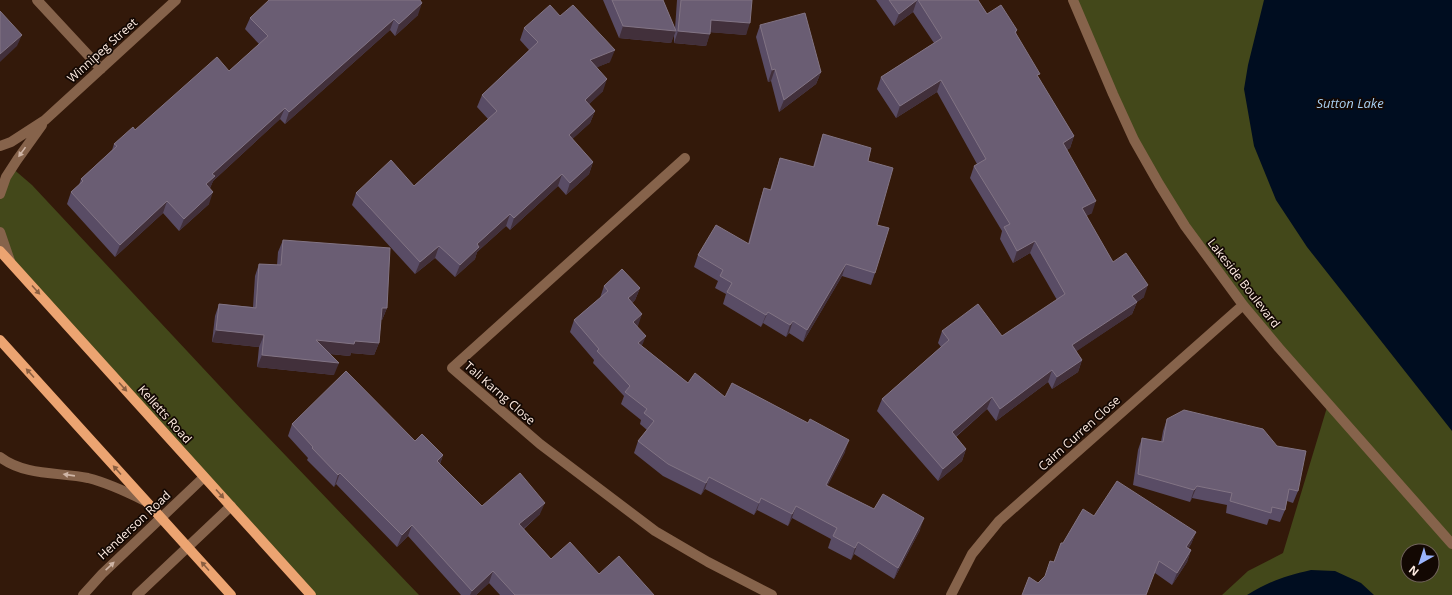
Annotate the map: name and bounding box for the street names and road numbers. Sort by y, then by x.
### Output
street label: Winnipeg Street [63,14,141,86]
street label: Lakeside Boulevard [1204,235,1284,331]
street label: Tali Karng Close [461,358,539,429]
street label: Kelletts Road [134,381,196,447]
street label: Cairn Curren Close [1034,391,1124,474]
street label: Henderson Road [94,487,174,563]

